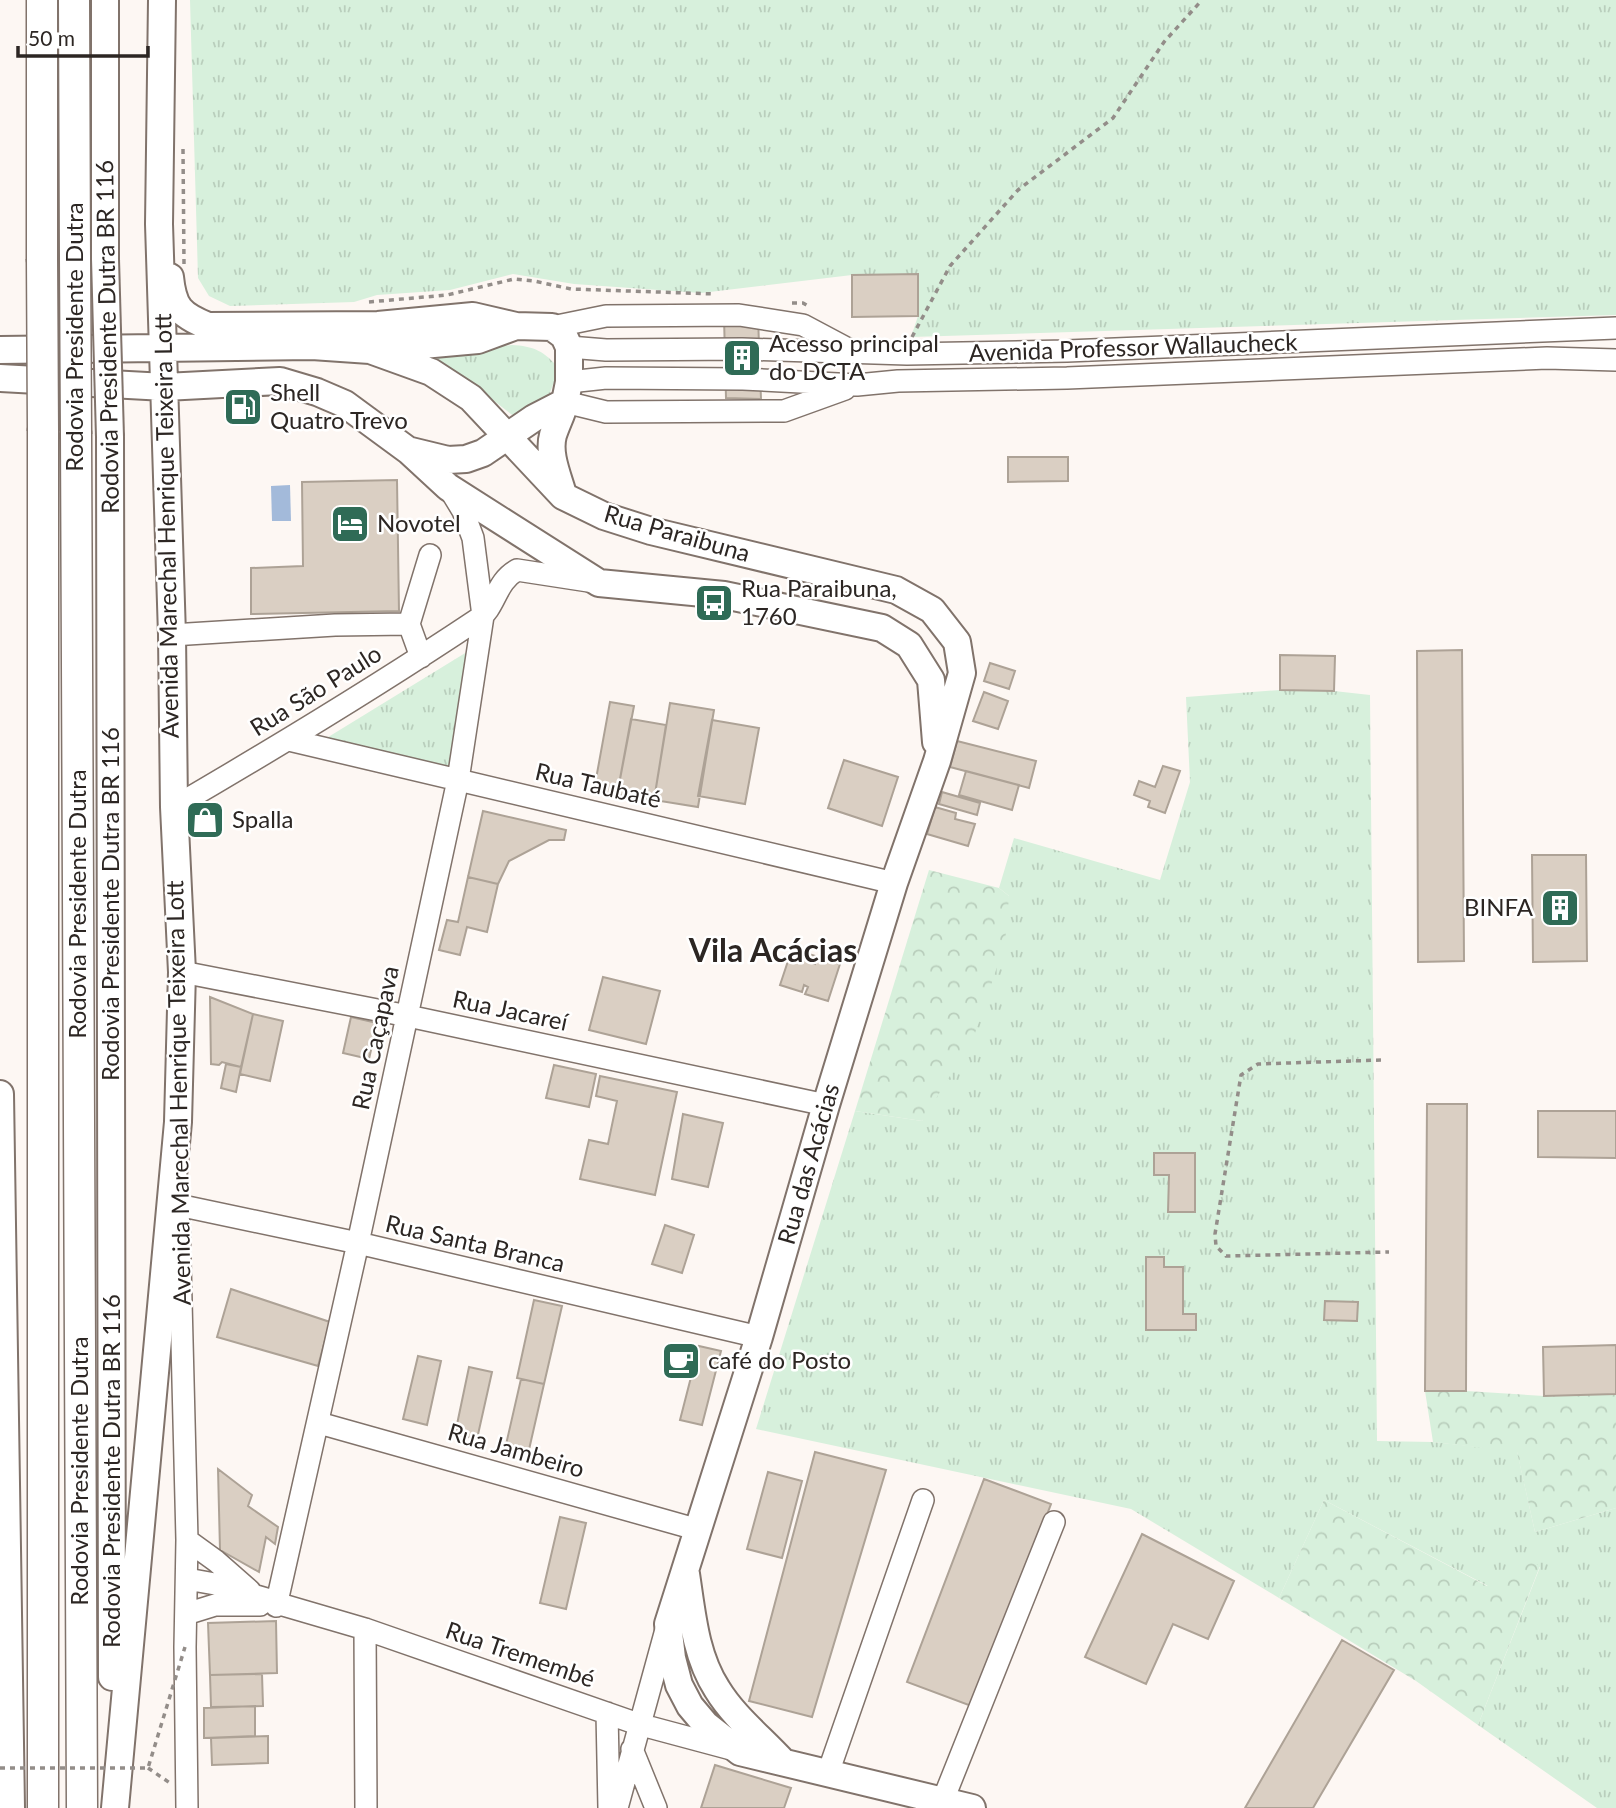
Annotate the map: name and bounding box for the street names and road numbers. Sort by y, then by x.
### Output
street label: Rodovia Presidente Dutra BR 116 [89,160,124,514]
street label: Rodovia Presidente Dutra [59,202,88,472]
street label: Avenida Marechal Henrique Teixeira Lott [147,313,184,739]
street label: Avenida Professor Wallaucheck [968,326,1299,367]
street label: Rua Paraibuna [601,498,754,567]
street label: Rua São Paulo [244,638,386,742]
street label: Rodovia Presidente Dutra BR 116 [95,727,124,1081]
street label: Rua Taubaté [532,756,664,813]
street label: Rodovia Presidente Dutra [62,769,91,1039]
street label: Avenida Marechal Henrique Teixeira Lott [159,880,196,1306]
street label: Rua Caçapava [345,963,404,1112]
street label: Rua Jacareí [450,983,572,1036]
street label: Rua das Acácias [771,1080,844,1247]
street label: Rua Santa Branca [383,1208,568,1277]
street label: Rodovia Presidente Dutra BR 116 [96,1294,125,1648]
street label: Rodovia Presidente Dutra [64,1336,93,1606]
street label: Rua Jambeiro [445,1416,588,1483]
street label: Rua Tremembé [442,1614,599,1693]

